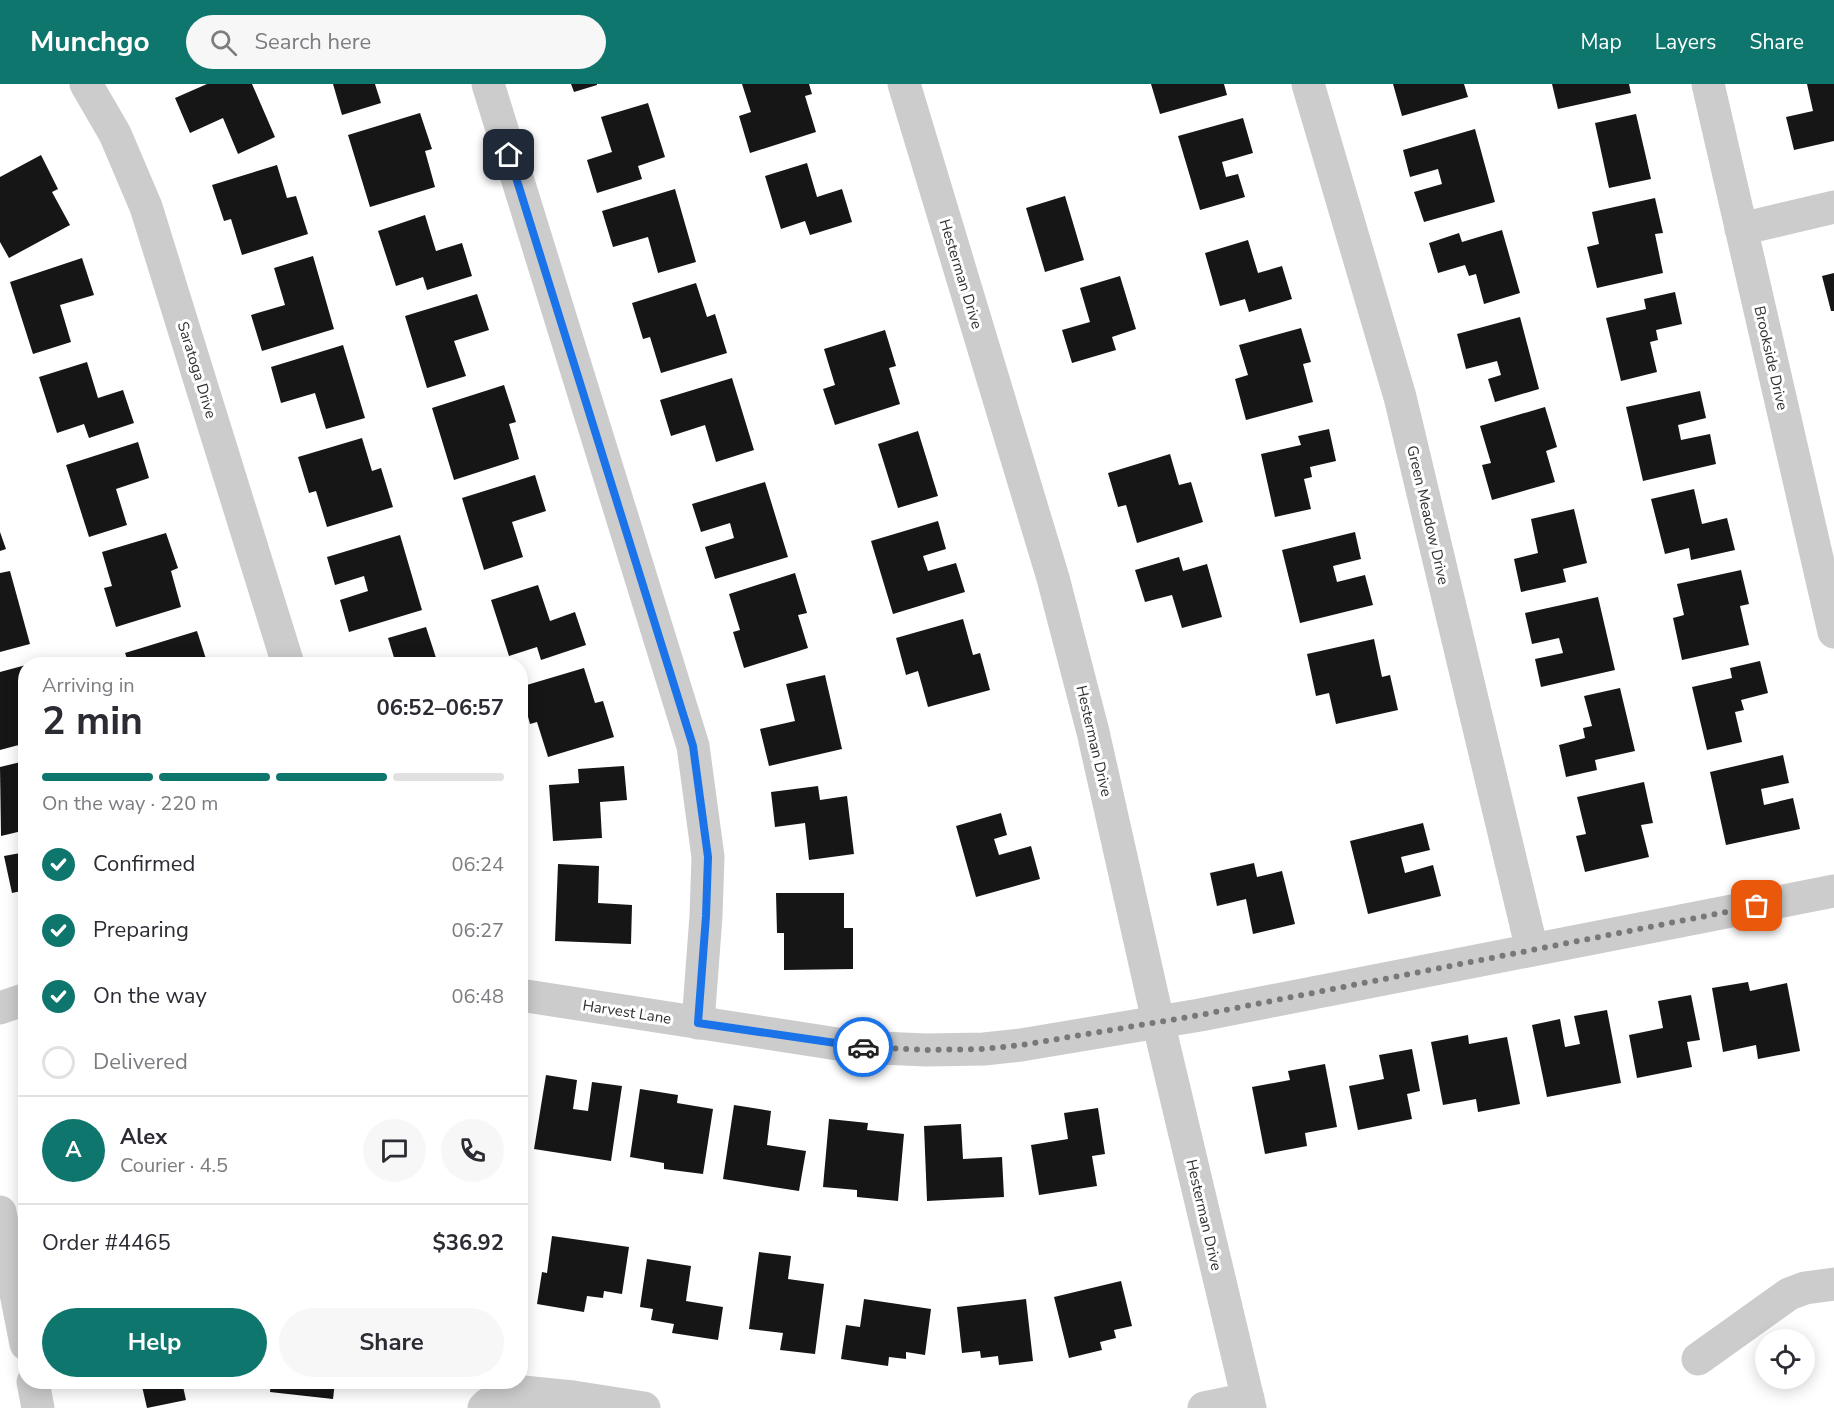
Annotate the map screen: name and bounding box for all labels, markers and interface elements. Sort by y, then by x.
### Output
search box [186,15,606,69]
text: Munchgo [30,23,150,61]
icon: search [207,26,240,59]
text: Search here [255,27,371,57]
text: Map [1580,28,1622,56]
text: Layers [1655,28,1716,56]
text: Share [1749,28,1804,56]
pin [483,129,534,180]
icon: home [492,138,525,171]
street label: Hesterman Drive [935,217,987,331]
street label: Brookside Drive [1749,304,1793,412]
street label: Saratoga Drive [173,319,221,421]
street label: Green Meadow Drive [1402,443,1454,587]
text: Arriving in [42,672,135,699]
street label: Hesterman Drive [1071,683,1117,799]
text: 06:52–06:57 [376,693,504,723]
text: 2 min [42,695,143,748]
text: On the way · 220 m [42,790,218,817]
icon: check [42,848,75,881]
text: Confirmed [93,849,195,879]
text: 06:24 [451,851,504,878]
pin [1731,880,1782,931]
icon: bag [1740,889,1773,922]
icon: check [42,914,75,947]
text: Preparing [93,915,189,945]
text: 06:27 [451,917,504,944]
icon: check [42,980,75,1013]
text: On the way [93,981,207,1011]
text: 06:48 [451,983,504,1010]
street label: Harvest Lane [581,995,673,1029]
courier [833,1017,893,1077]
icon: car [847,1031,880,1064]
text: Delivered [93,1047,188,1077]
button: chat [363,1119,426,1182]
button: phone [441,1119,504,1182]
text: Alex [120,1122,167,1152]
text: A [65,1135,82,1165]
text: Courier · 4.5 [120,1152,228,1179]
street label: Hesterman Drive [1181,1157,1227,1273]
text: Order #4465 [42,1228,171,1258]
text: $36.92 [433,1228,504,1258]
button: Help [42,1308,267,1377]
button: Share [279,1308,504,1377]
map controls [1755,1329,1815,1389]
button: locate [1755,1329,1815,1389]

